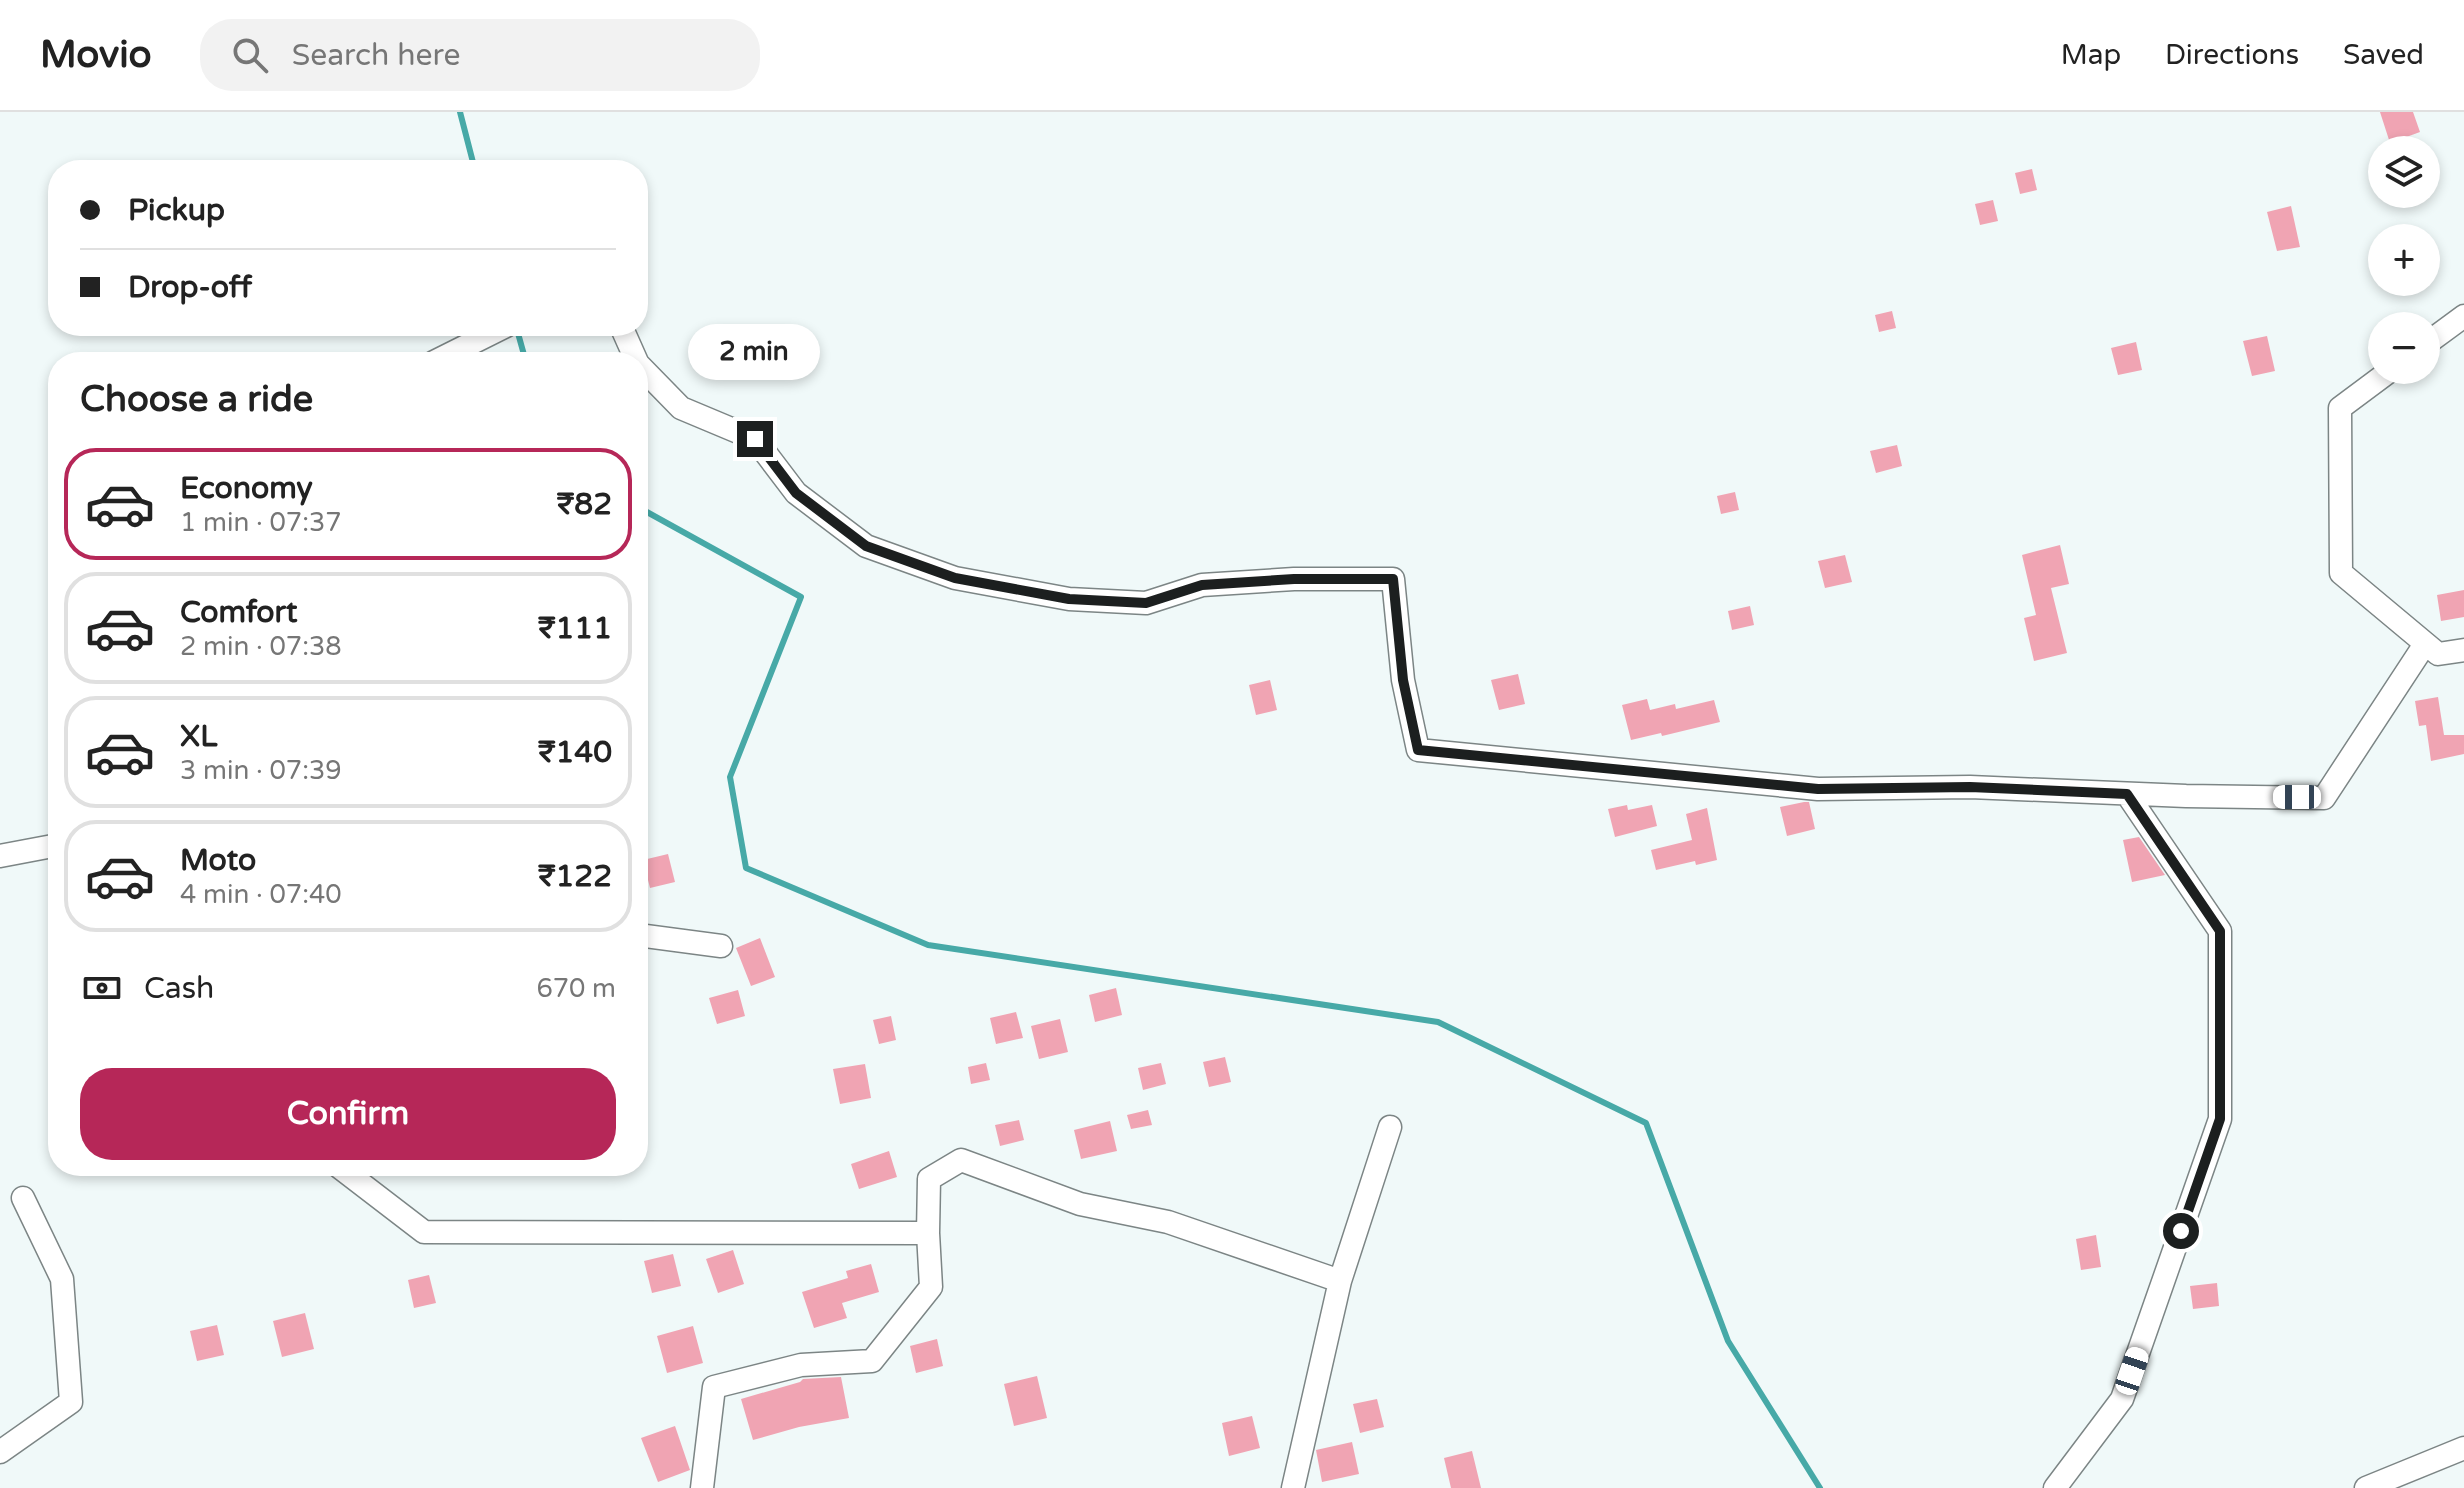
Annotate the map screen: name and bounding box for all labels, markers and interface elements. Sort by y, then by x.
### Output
search box [200,19,760,91]
text: Movio [40,32,152,78]
icon: search [228,33,272,77]
text: Search here [292,37,460,74]
text: Map [2061,38,2121,72]
text: Directions [2165,38,2299,72]
text: Saved [2343,38,2424,72]
map controls [2368,136,2440,384]
button: layers [2368,136,2440,208]
text: Pickup [128,192,225,229]
button: + [2368,224,2440,296]
text: Drop-off [128,269,252,306]
button: − [2368,312,2440,384]
callout: 2 min [689,323,821,379]
text: 2 min [719,336,789,367]
text: Choose a ride [80,378,313,421]
route end [737,421,773,457]
icon: car [84,468,156,540]
text: Economy [180,470,313,507]
text: ₹82 [557,486,612,523]
text: 1 min · 07:37 [180,507,342,538]
icon: car [84,592,156,664]
text: Comfort [180,594,298,631]
text: ₹111 [538,610,612,647]
text: 2 min · 07:38 [180,631,342,662]
icon: car [84,716,156,788]
text: XL [180,718,217,755]
text: ₹140 [538,734,612,771]
text: 3 min · 07:39 [180,755,342,786]
car [2273,785,2321,809]
icon: car [84,840,156,912]
text: Moto [180,842,256,879]
text: ₹122 [538,858,612,895]
text: 4 min · 07:40 [180,879,342,910]
icon: cash [80,966,124,1010]
text: Cash [144,970,214,1007]
text: 670 m [536,973,616,1004]
button: Confirm [80,1068,616,1160]
route start [2163,1213,2199,1249]
car [2113,1344,2151,1398]

